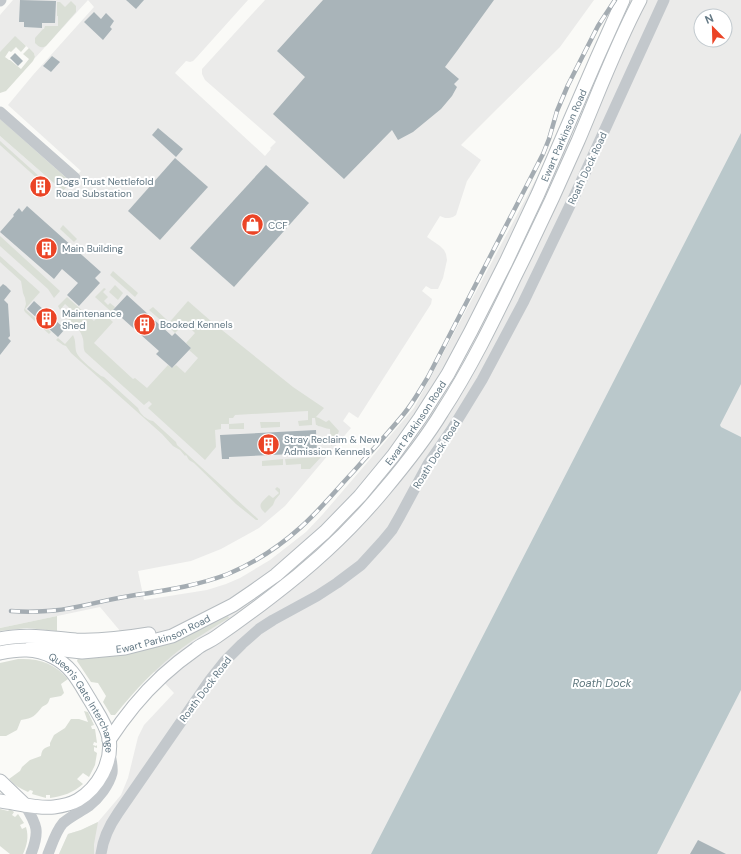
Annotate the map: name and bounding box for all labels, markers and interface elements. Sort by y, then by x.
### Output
north arrow [693,8,733,48]
text: N [703,11,716,27]
street label: Ewart Parkinson Road [538,87,590,184]
street label: Roath Dock Road [565,130,610,207]
building icon: Dogs Trust Nettlefold Road Substation [28,174,54,200]
place label: Dogs Trust Nettlefold Road Substation [56,175,154,200]
shop icon: CCF [239,212,265,238]
place label: CCF [268,219,288,232]
building icon: Main Building [33,235,59,261]
place label: Main Building [62,242,123,255]
building icon: Maintenance Shed [33,306,59,332]
place label: Maintenance Shed [62,307,122,332]
building icon: Booked Kennels [131,311,157,337]
place label: Booked Kennels [160,318,233,331]
street label: Ewart Parkinson Road [382,378,449,468]
street label: Roath Dock Road [410,417,463,491]
building icon: Stray Reclaim & New Admission Kennels [256,432,282,458]
place label: Stray Reclaim & New Admission Kennels [284,433,380,458]
street label: Ewart Parkinson Road [115,612,213,656]
street label: Queen's Gate Interchange [46,650,116,754]
street label: Roath Dock Road [177,654,234,725]
water label: Roath Dock [573,676,632,690]

